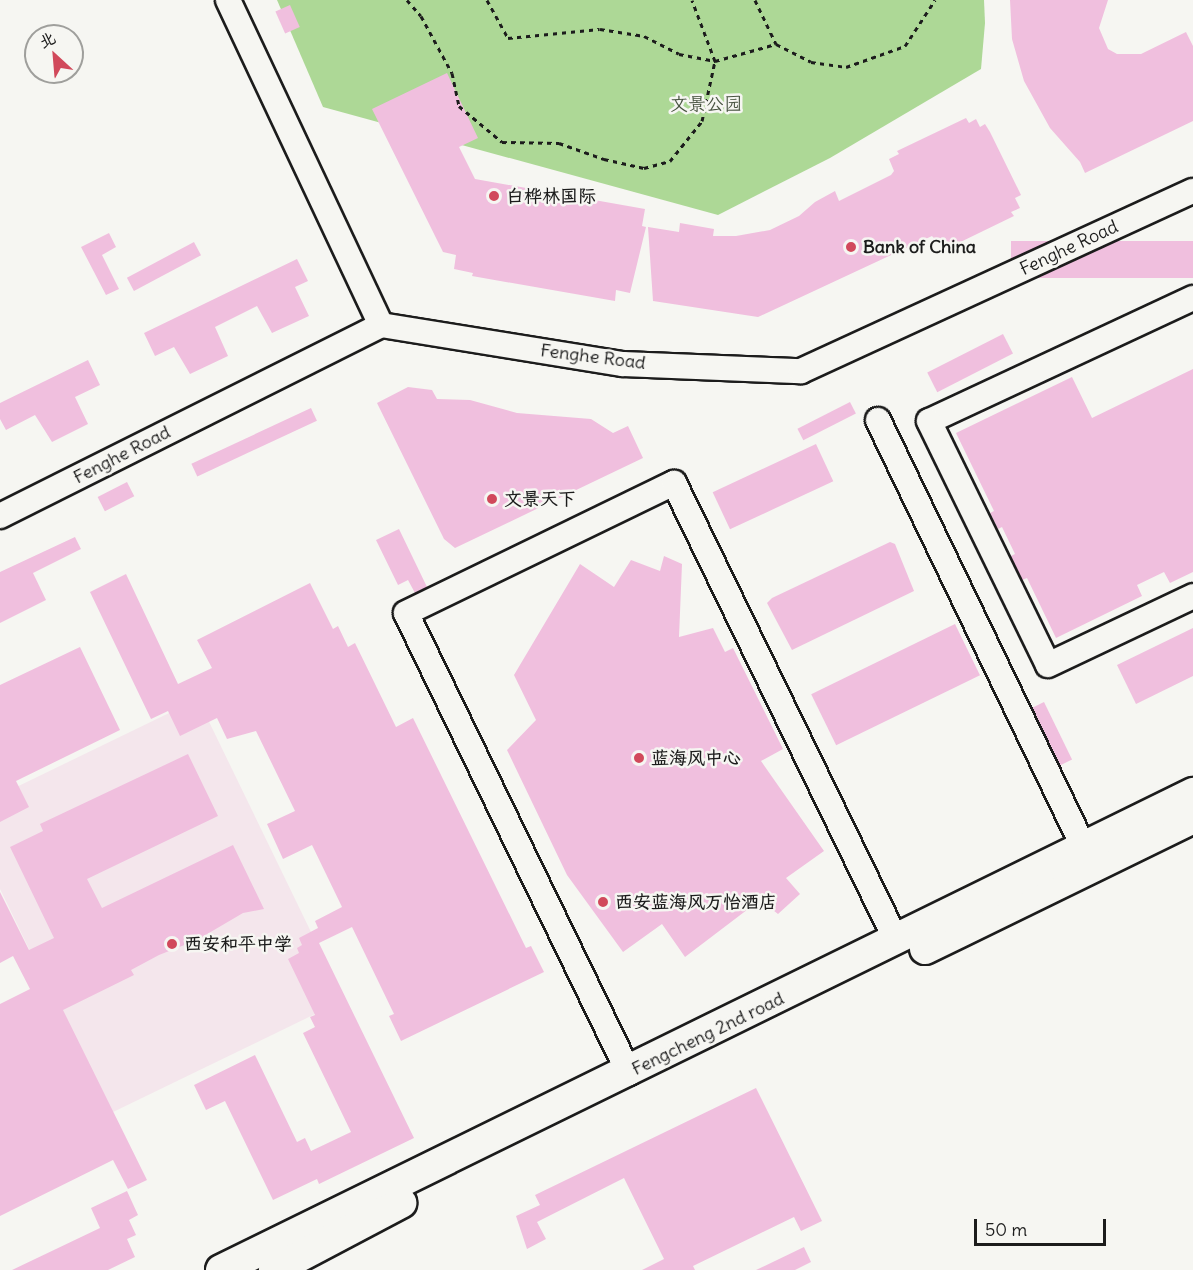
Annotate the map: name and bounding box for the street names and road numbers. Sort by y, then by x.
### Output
street label: Fenghe Road [1016,216,1122,280]
street label: Fenghe Road [539,340,647,374]
street label: Fenghe Road [70,421,174,489]
street label: Fengcheng 2nd road [628,988,788,1080]

